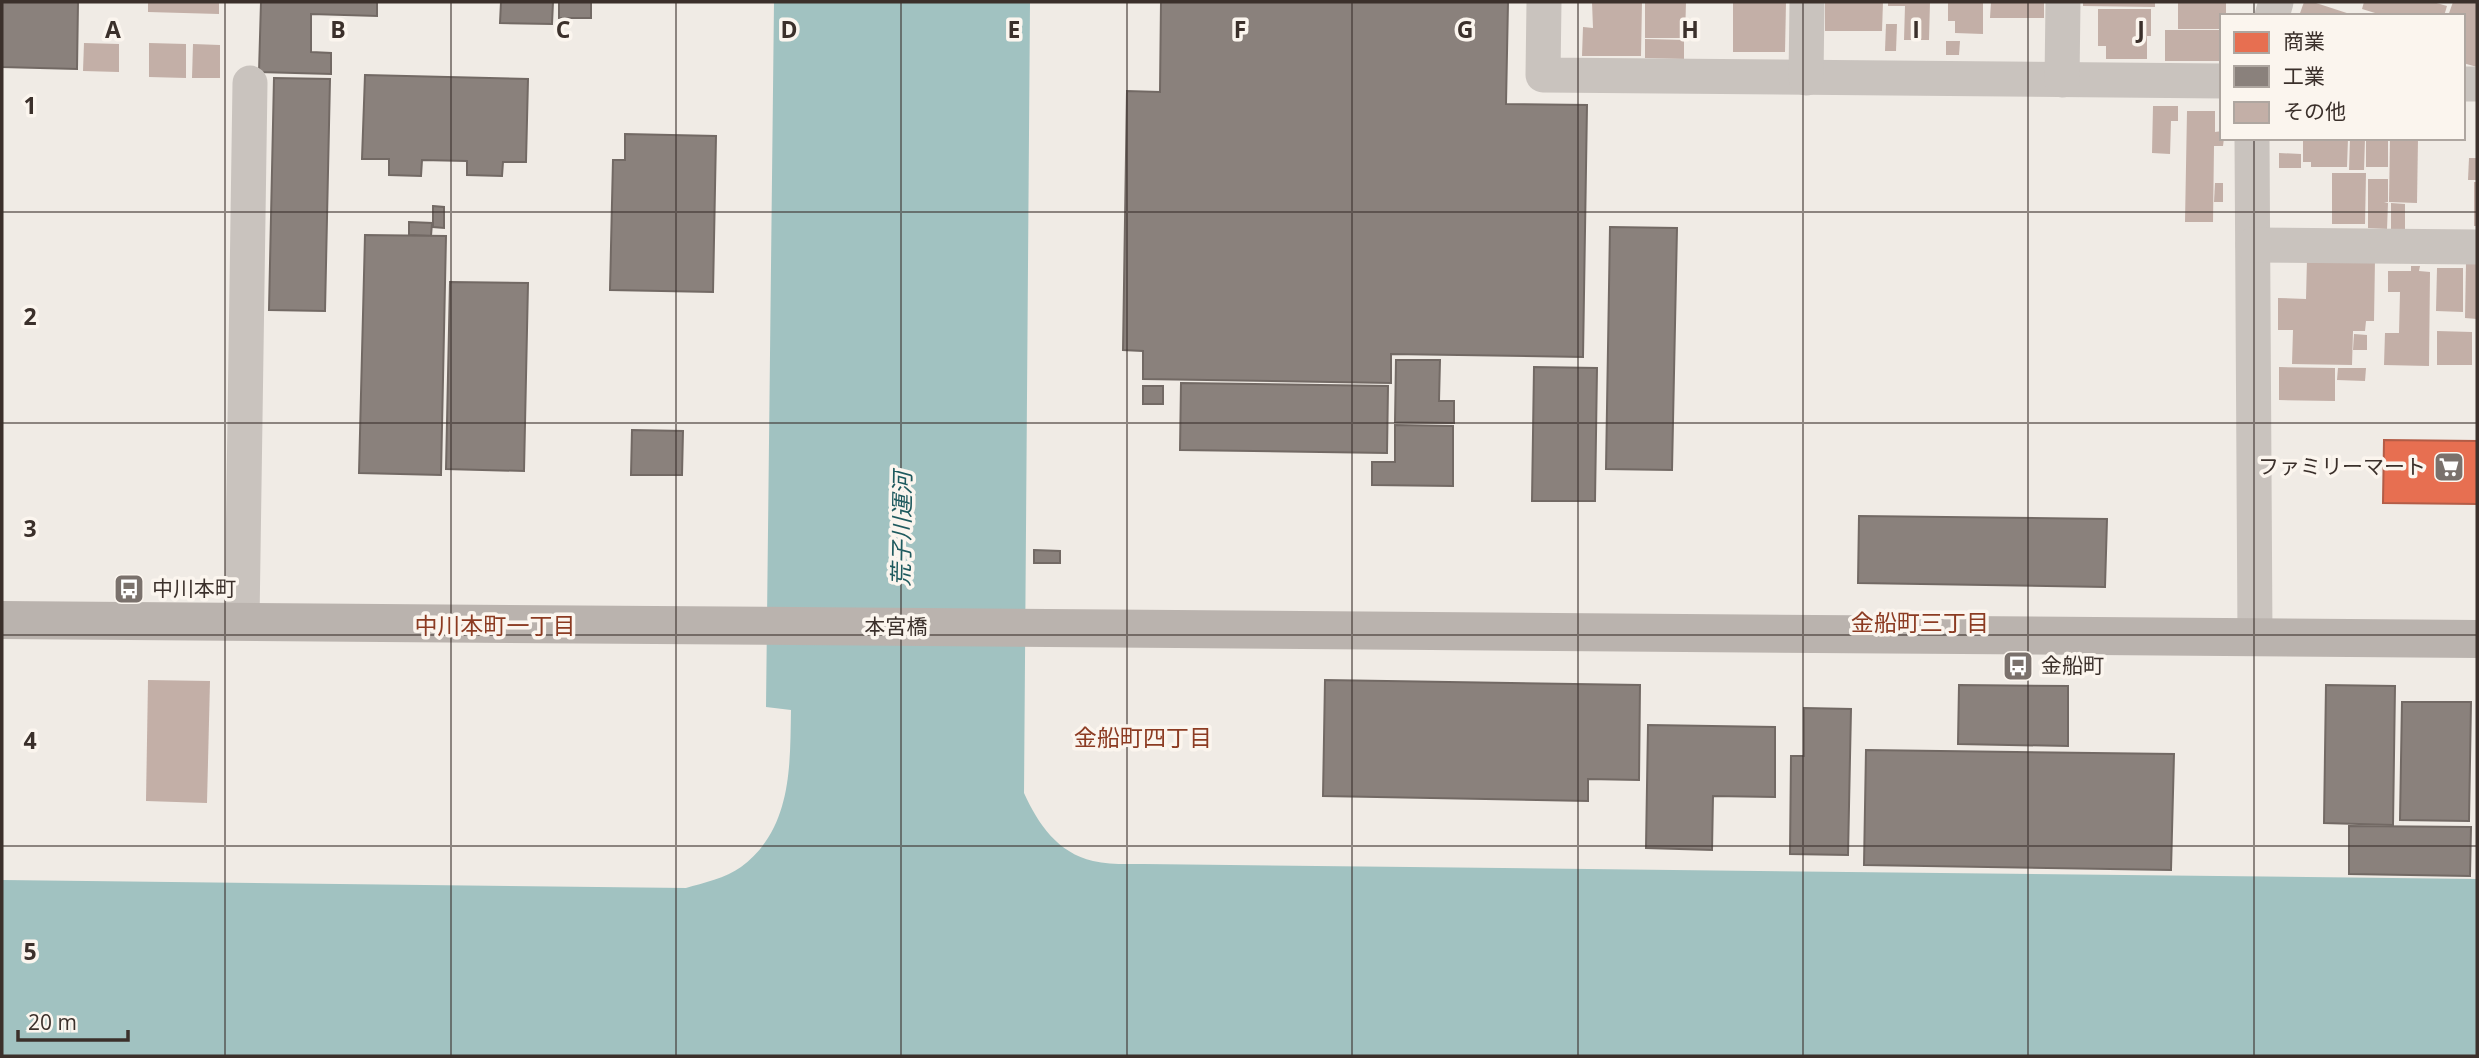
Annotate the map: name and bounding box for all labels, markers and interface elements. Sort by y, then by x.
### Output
text: A [105,13,121,45]
text: B [330,13,346,45]
text: C [556,13,570,45]
text: D [780,13,798,45]
text: E [1008,13,1020,45]
text: F [1234,13,1246,45]
text: G [1457,13,1473,45]
text: H [1681,13,1699,45]
text: I [1912,13,1920,45]
text: J [2135,13,2145,45]
legend [2220,14,2465,140]
text: 商業 [2283,27,2325,55]
text: 工業 [2283,62,2325,90]
text: 1 [23,89,37,121]
text: その他 [2283,97,2346,125]
text: 2 [23,300,37,332]
supermarket icon: ファミリーマート [2432,450,2466,484]
place label: ファミリーマート [2258,452,2426,480]
water label: 荒子川運河 [884,467,918,587]
text: 3 [23,512,37,544]
bus stop icon: 中川本町 [112,572,146,606]
place label: 中川本町 [152,574,236,602]
district label: 金船町三丁目 [1851,606,1989,638]
district label: 中川本町一丁目 [415,609,576,641]
street label: 本宮橋 [865,612,928,640]
bus stop icon: 金船町 [2001,649,2035,683]
place label: 金船町 [2041,651,2104,679]
district label: 金船町四丁目 [1074,721,1212,753]
text: 4 [23,724,37,756]
text: 5 [23,935,37,967]
scale bar [18,998,128,1042]
text: 20 m [28,1008,77,1036]

